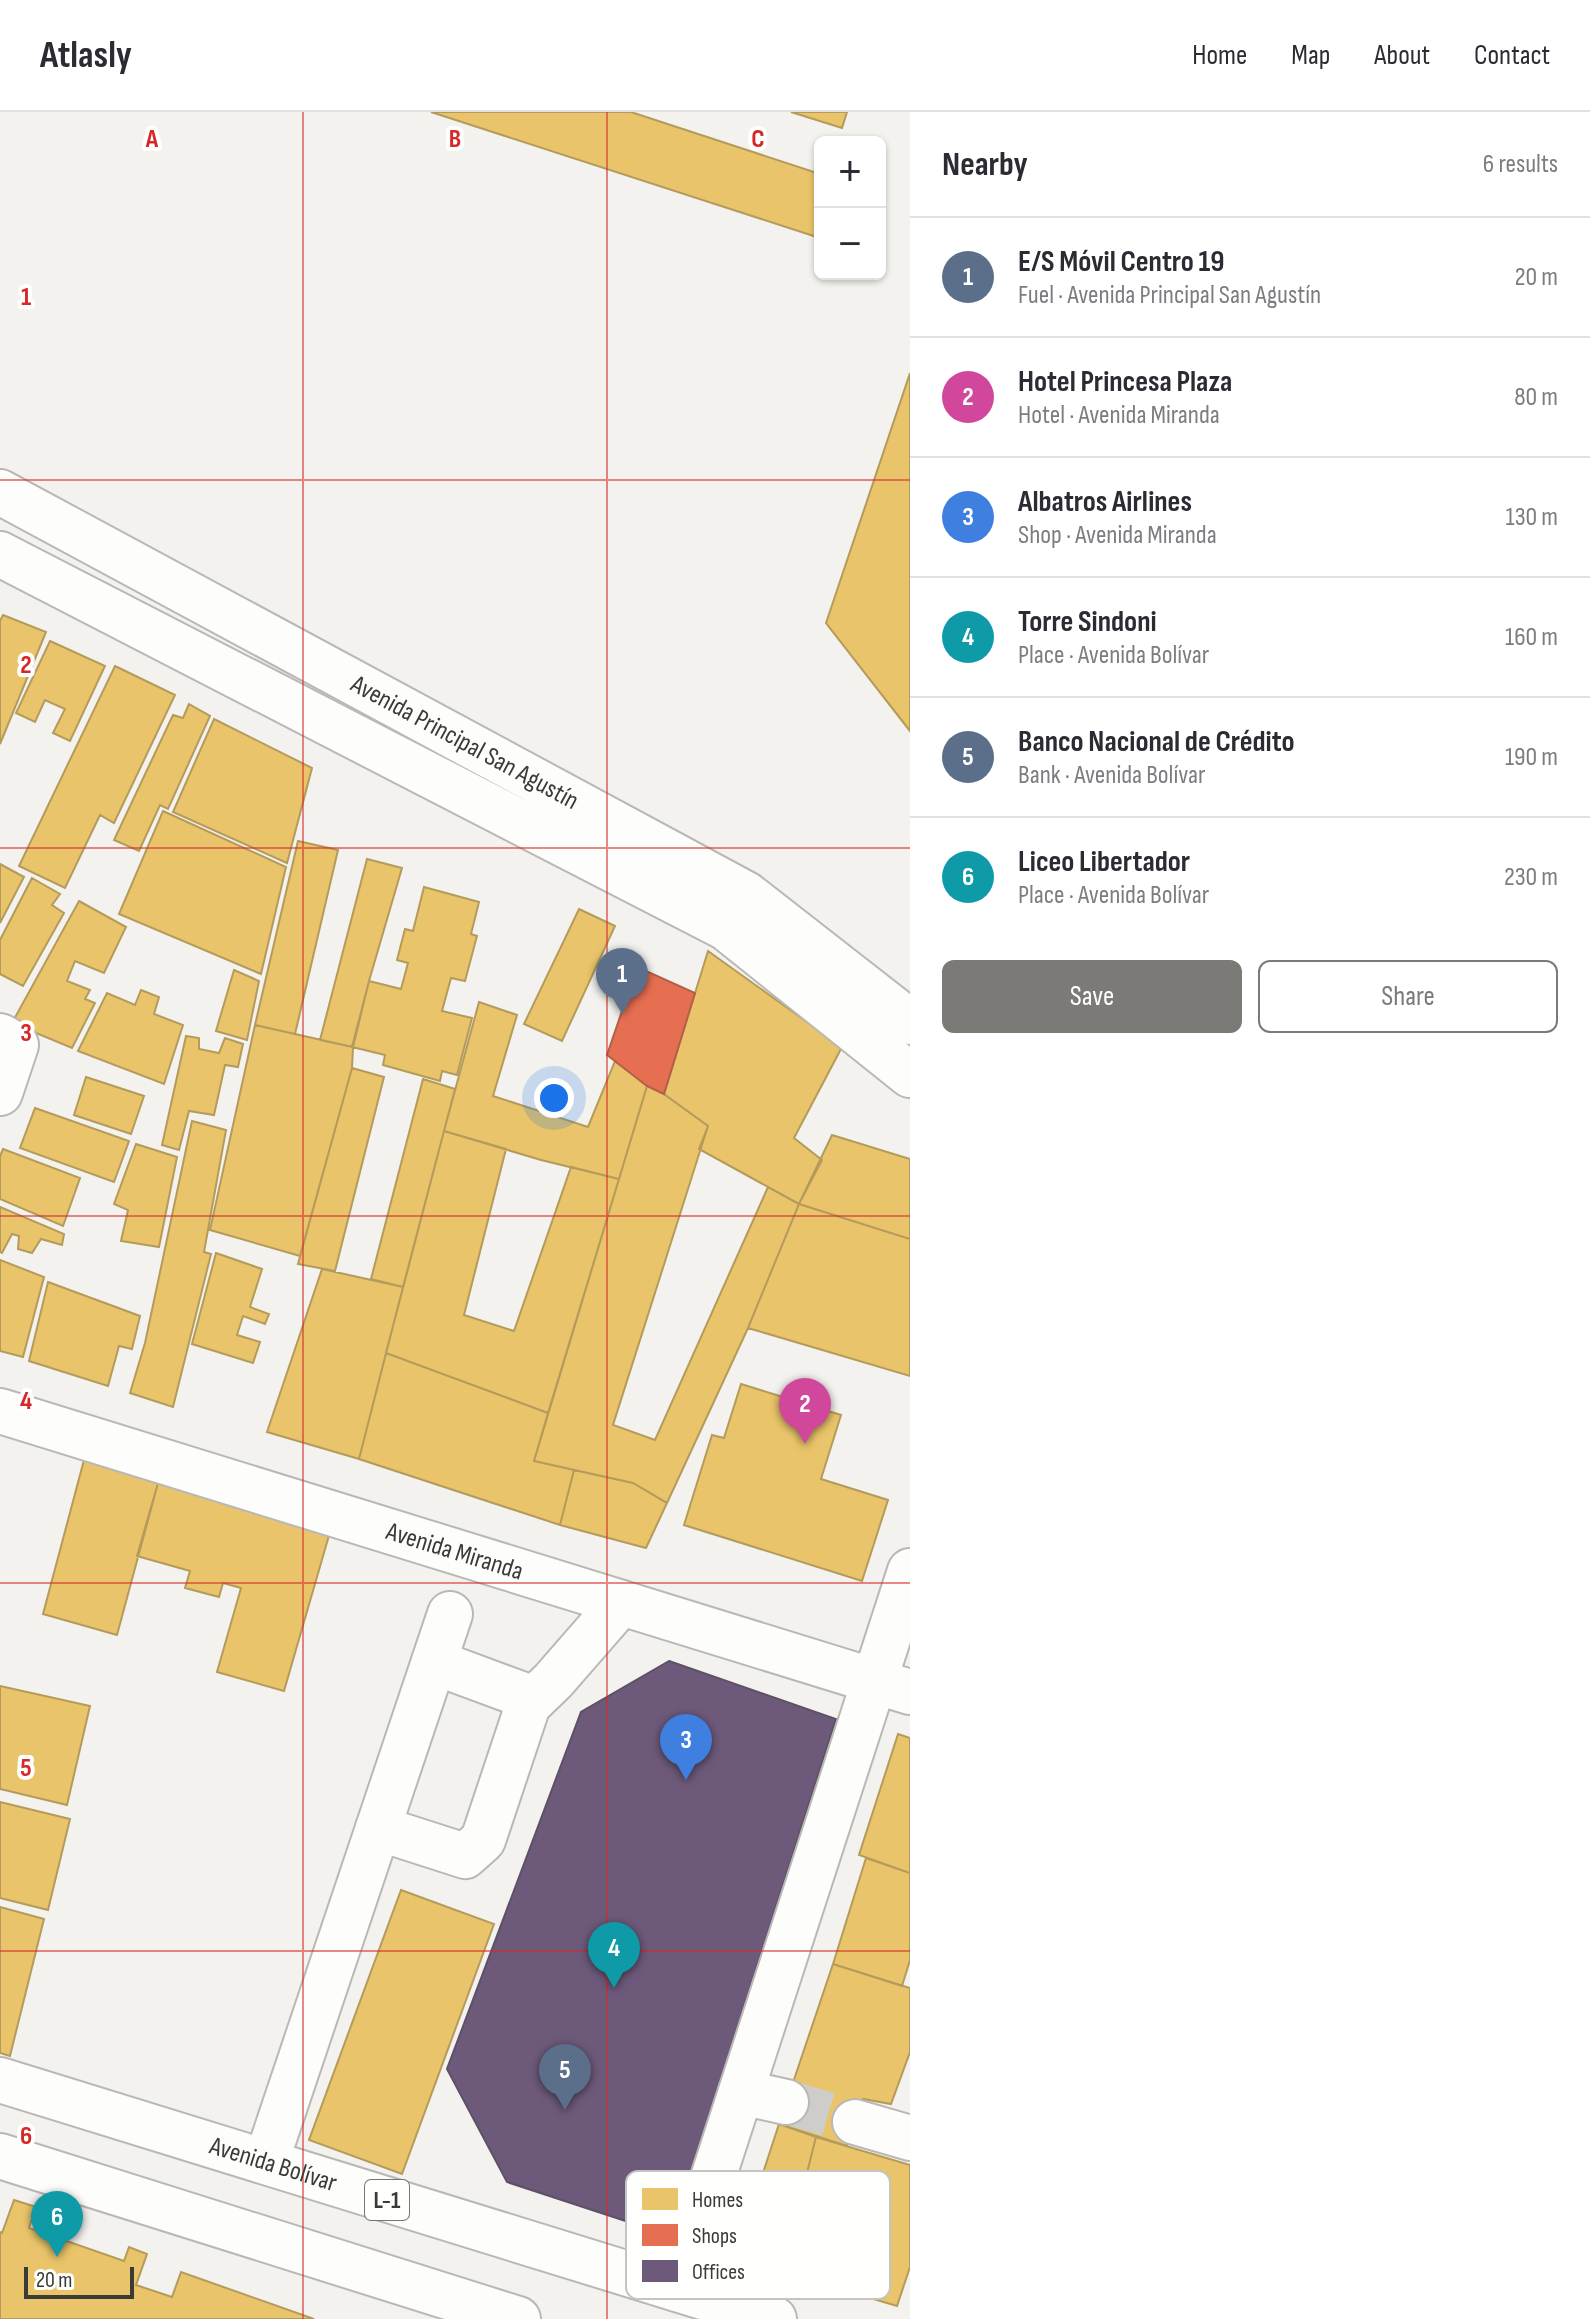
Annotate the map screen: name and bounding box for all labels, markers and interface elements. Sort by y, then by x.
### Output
text: Atlasly [40,33,132,78]
text: Home [1192,39,1247,72]
text: Map [1291,39,1330,72]
text: About [1374,39,1430,72]
text: Contact [1474,39,1550,72]
text: A [145,124,159,155]
text: B [449,124,461,155]
text: C [751,124,765,155]
map controls [814,136,886,280]
button: + [814,136,886,208]
text: Nearby [942,144,1028,185]
text: 6 results [1483,149,1558,180]
button: − [814,208,886,280]
text: E/S Móvil Centro 19 [1018,244,1225,280]
text: 1 [963,262,973,293]
text: 20 m [1515,262,1558,293]
text: Fuel · Avenida Principal San Agustín [1018,280,1321,311]
text: 1 [21,282,31,313]
text: Hotel Princesa Plaza [1018,364,1232,400]
text: 2 [962,382,974,413]
text: 80 m [1514,382,1558,413]
text: Hotel · Avenida Miranda [1018,400,1220,431]
text: Albatros Airlines [1018,484,1192,520]
text: 3 [962,502,974,533]
text: 130 m [1506,502,1558,533]
text: Shop · Avenida Miranda [1018,520,1217,551]
text: Torre Sindoni [1018,604,1157,640]
text: 4 [962,622,974,653]
text: 160 m [1505,622,1558,653]
text: Place · Avenida Bolívar [1018,640,1209,671]
text: 2 [20,650,32,681]
street label: Avenida Principal San Agustín [345,668,584,816]
text: Banco Nacional de Crédito [1018,724,1295,760]
text: 5 [962,742,974,773]
text: 190 m [1505,742,1558,773]
text: Bank · Avenida Bolívar [1018,760,1205,791]
text: Liceo Libertador [1018,844,1190,880]
text: 6 [962,862,974,893]
text: 230 m [1504,862,1558,893]
text: Place · Avenida Bolívar [1018,880,1209,911]
pin: 1 [596,948,648,1014]
button: Save [942,960,1242,1033]
button: Share [1258,960,1558,1033]
text: 3 [20,1018,32,1049]
your location [534,1078,574,1118]
pin: 2 [779,1378,831,1444]
text: 4 [20,1386,32,1417]
street label: Avenida Miranda [382,1515,527,1587]
pin: 3 [660,1714,712,1780]
text: 5 [20,1753,32,1784]
pin: 4 [588,1922,640,1988]
pin: 5 [539,2044,591,2110]
text: 6 [20,2121,32,2152]
street label: Avenida Bolívar [205,2130,341,2199]
legend [626,2171,890,2299]
road number: L-1 [365,2180,409,2220]
text: Homes [692,2187,743,2214]
pin: 6 [31,2191,83,2257]
text: Shops [692,2223,737,2250]
text: Offices [692,2259,745,2286]
scale bar [24,2263,134,2299]
text: 20 m [36,2267,73,2294]

